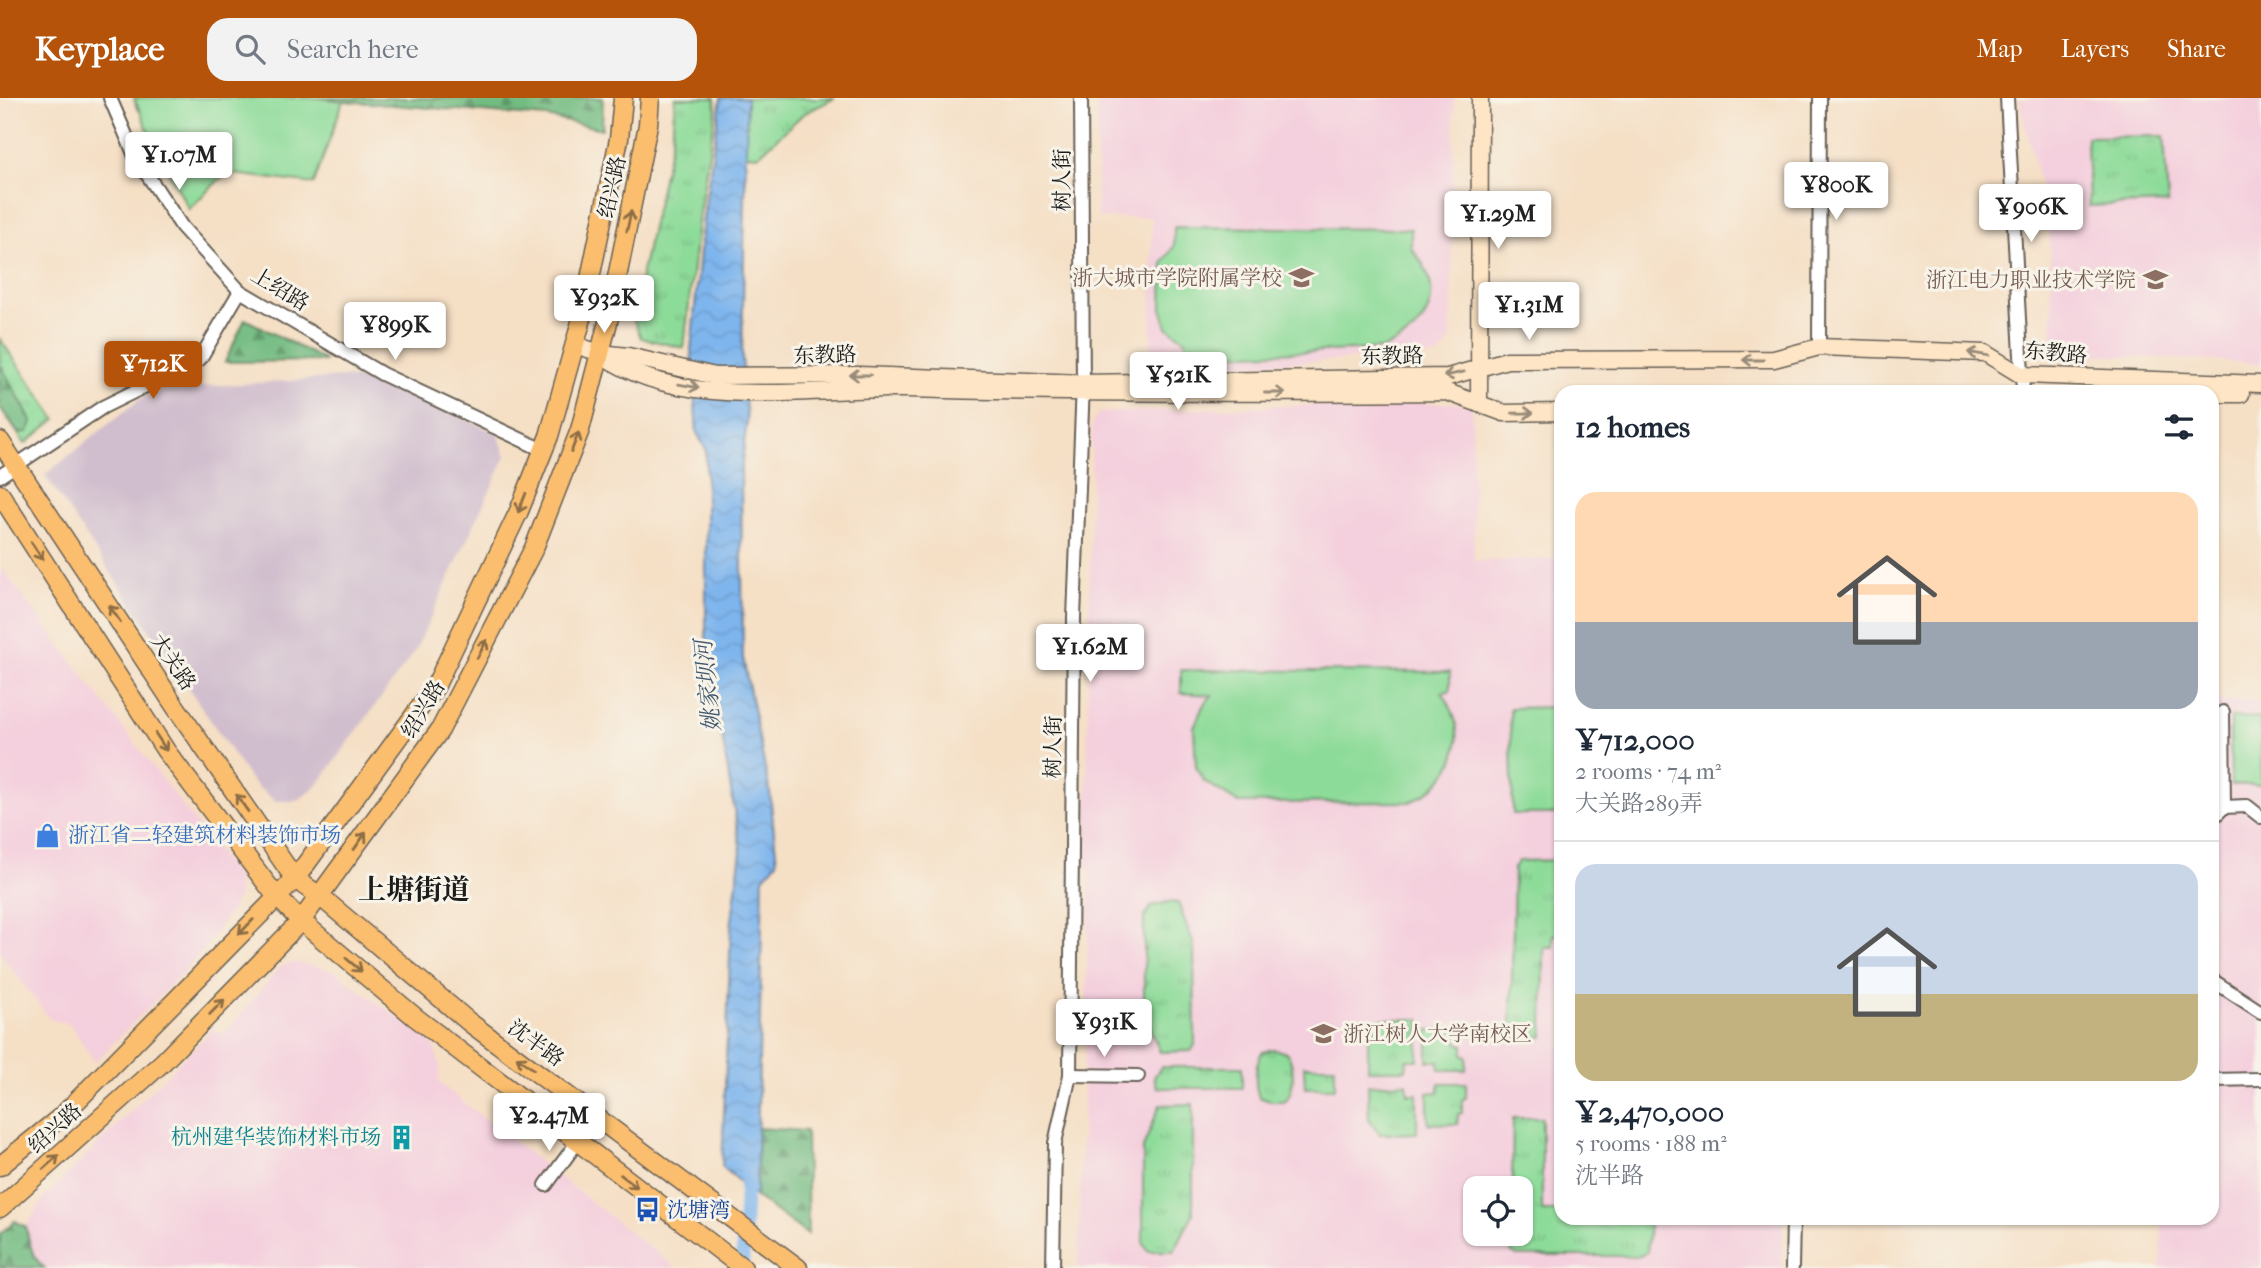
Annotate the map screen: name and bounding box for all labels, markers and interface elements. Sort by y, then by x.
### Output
search box [207,18,697,81]
text: Keyplace [35,30,165,69]
icon: search [231,30,269,68]
text: Search here [287,34,419,65]
text: Map [1977,35,2023,63]
text: Layers [2061,35,2129,63]
text: Share [2167,35,2226,63]
pin: ¥1.07M [122,132,236,192]
text: ¥1.07M [141,141,217,168]
street label: 树人街 [1050,149,1074,212]
street label: 绍兴路 [594,154,630,220]
pin: ¥800K [1787,162,1885,222]
text: ¥800K [1800,171,1872,198]
pin: ¥906K [1982,184,2080,244]
pin: ¥1.29M [1441,192,1555,251]
text: ¥906K [1995,193,2067,220]
text: ¥1.29M [1460,200,1536,227]
one-way arrow [622,210,636,233]
street label: 上绍路 [247,262,313,316]
school or university icon: 浙大城市学院附属学校 [1288,264,1316,292]
place label: 浙大城市学院附属学校 [1072,266,1282,290]
school or university icon: 浙江电力职业技术学院 [2142,266,2170,294]
place label: 浙江电力职业技术学院 [1926,268,2136,292]
pin: ¥932K [555,275,653,335]
pin: ¥1.31M [1472,282,1586,342]
text: ¥932K [570,284,638,311]
text: ¥1.31M [1494,291,1564,318]
pin: ¥899K [346,302,444,362]
text: ¥899K [360,311,430,338]
street label: 东教路 [2024,338,2088,368]
pin: ¥712K [104,342,202,401]
street label: 东教路 [793,342,857,368]
street label: 东教路 [1360,343,1424,369]
one-way arrow [1967,347,1990,360]
text: ¥712K [120,350,186,377]
pin: ¥521K [1129,352,1227,412]
one-way arrow [1742,353,1765,366]
text: ¥521K [1146,361,1210,388]
one-way arrow [848,368,871,382]
one-way arrow [1443,368,1466,382]
one-way arrow [677,380,700,393]
one-way arrow [1263,386,1286,400]
one-way arrow [1511,406,1534,420]
icon: filters [2160,408,2198,446]
text: 12 homes [1575,410,1690,445]
one-way arrow [570,432,583,454]
one-way arrow [515,491,528,513]
icon: home [1824,537,1950,663]
one-way arrow [30,541,44,561]
one-way arrow [107,605,121,625]
pin: ¥1.62M [1033,624,1147,684]
street label: 大关路 [145,629,201,695]
text: ¥1.62M [1052,633,1128,660]
water label: 姚家坝河 [689,635,726,733]
one-way arrow [475,639,489,660]
street label: 绍兴路 [396,676,450,742]
street label: 树人街 [1040,715,1066,779]
text: ¥712,000 [1575,723,1695,758]
one-way arrow [154,732,168,752]
text: 2 rooms · 74 m² [1575,758,1721,785]
text: 大关路289弄 [1575,790,1702,817]
one-way arrow [235,794,249,813]
shop icon: 浙江省二轻建筑材料装饰市场 [34,821,62,849]
place label: 浙江省二轻建筑材料装饰市场 [68,823,341,847]
one-way arrow [353,832,368,851]
district label: 上塘街道 [358,873,470,906]
icon: home [1824,909,1950,1035]
one-way arrow [238,918,255,935]
one-way arrow [344,957,362,973]
one-way arrow [208,999,225,1016]
pin: ¥931K [1055,1000,1153,1059]
text: ¥931K [1072,1008,1136,1035]
street label: 沈半路 [503,1015,569,1071]
school or university icon: 浙江树人大学南校区 [1309,1020,1337,1048]
place label: 浙江树人大学南校区 [1343,1022,1532,1046]
one-way arrow [516,1056,535,1070]
pin: ¥2.47M [492,1094,606,1153]
text: ¥2,470,000 [1575,1095,1724,1130]
street label: 绍兴路 [24,1098,86,1158]
text: ¥2.47M [509,1102,589,1129]
building icon: 杭州建华装饰材料市场 [387,1123,415,1151]
place label: 杭州建华装饰材料市场 [171,1125,381,1149]
text: 5 rooms · 188 m² [1575,1130,1727,1157]
one-way arrow [42,1154,59,1171]
text: 沈半路 [1575,1162,1644,1189]
one-way arrow [620,1173,638,1188]
map controls [1463,1176,1533,1246]
button: locate [1463,1176,1533,1246]
bus stop icon: 沈塘湾 [633,1196,661,1224]
place label: 沈塘湾 [667,1198,730,1222]

